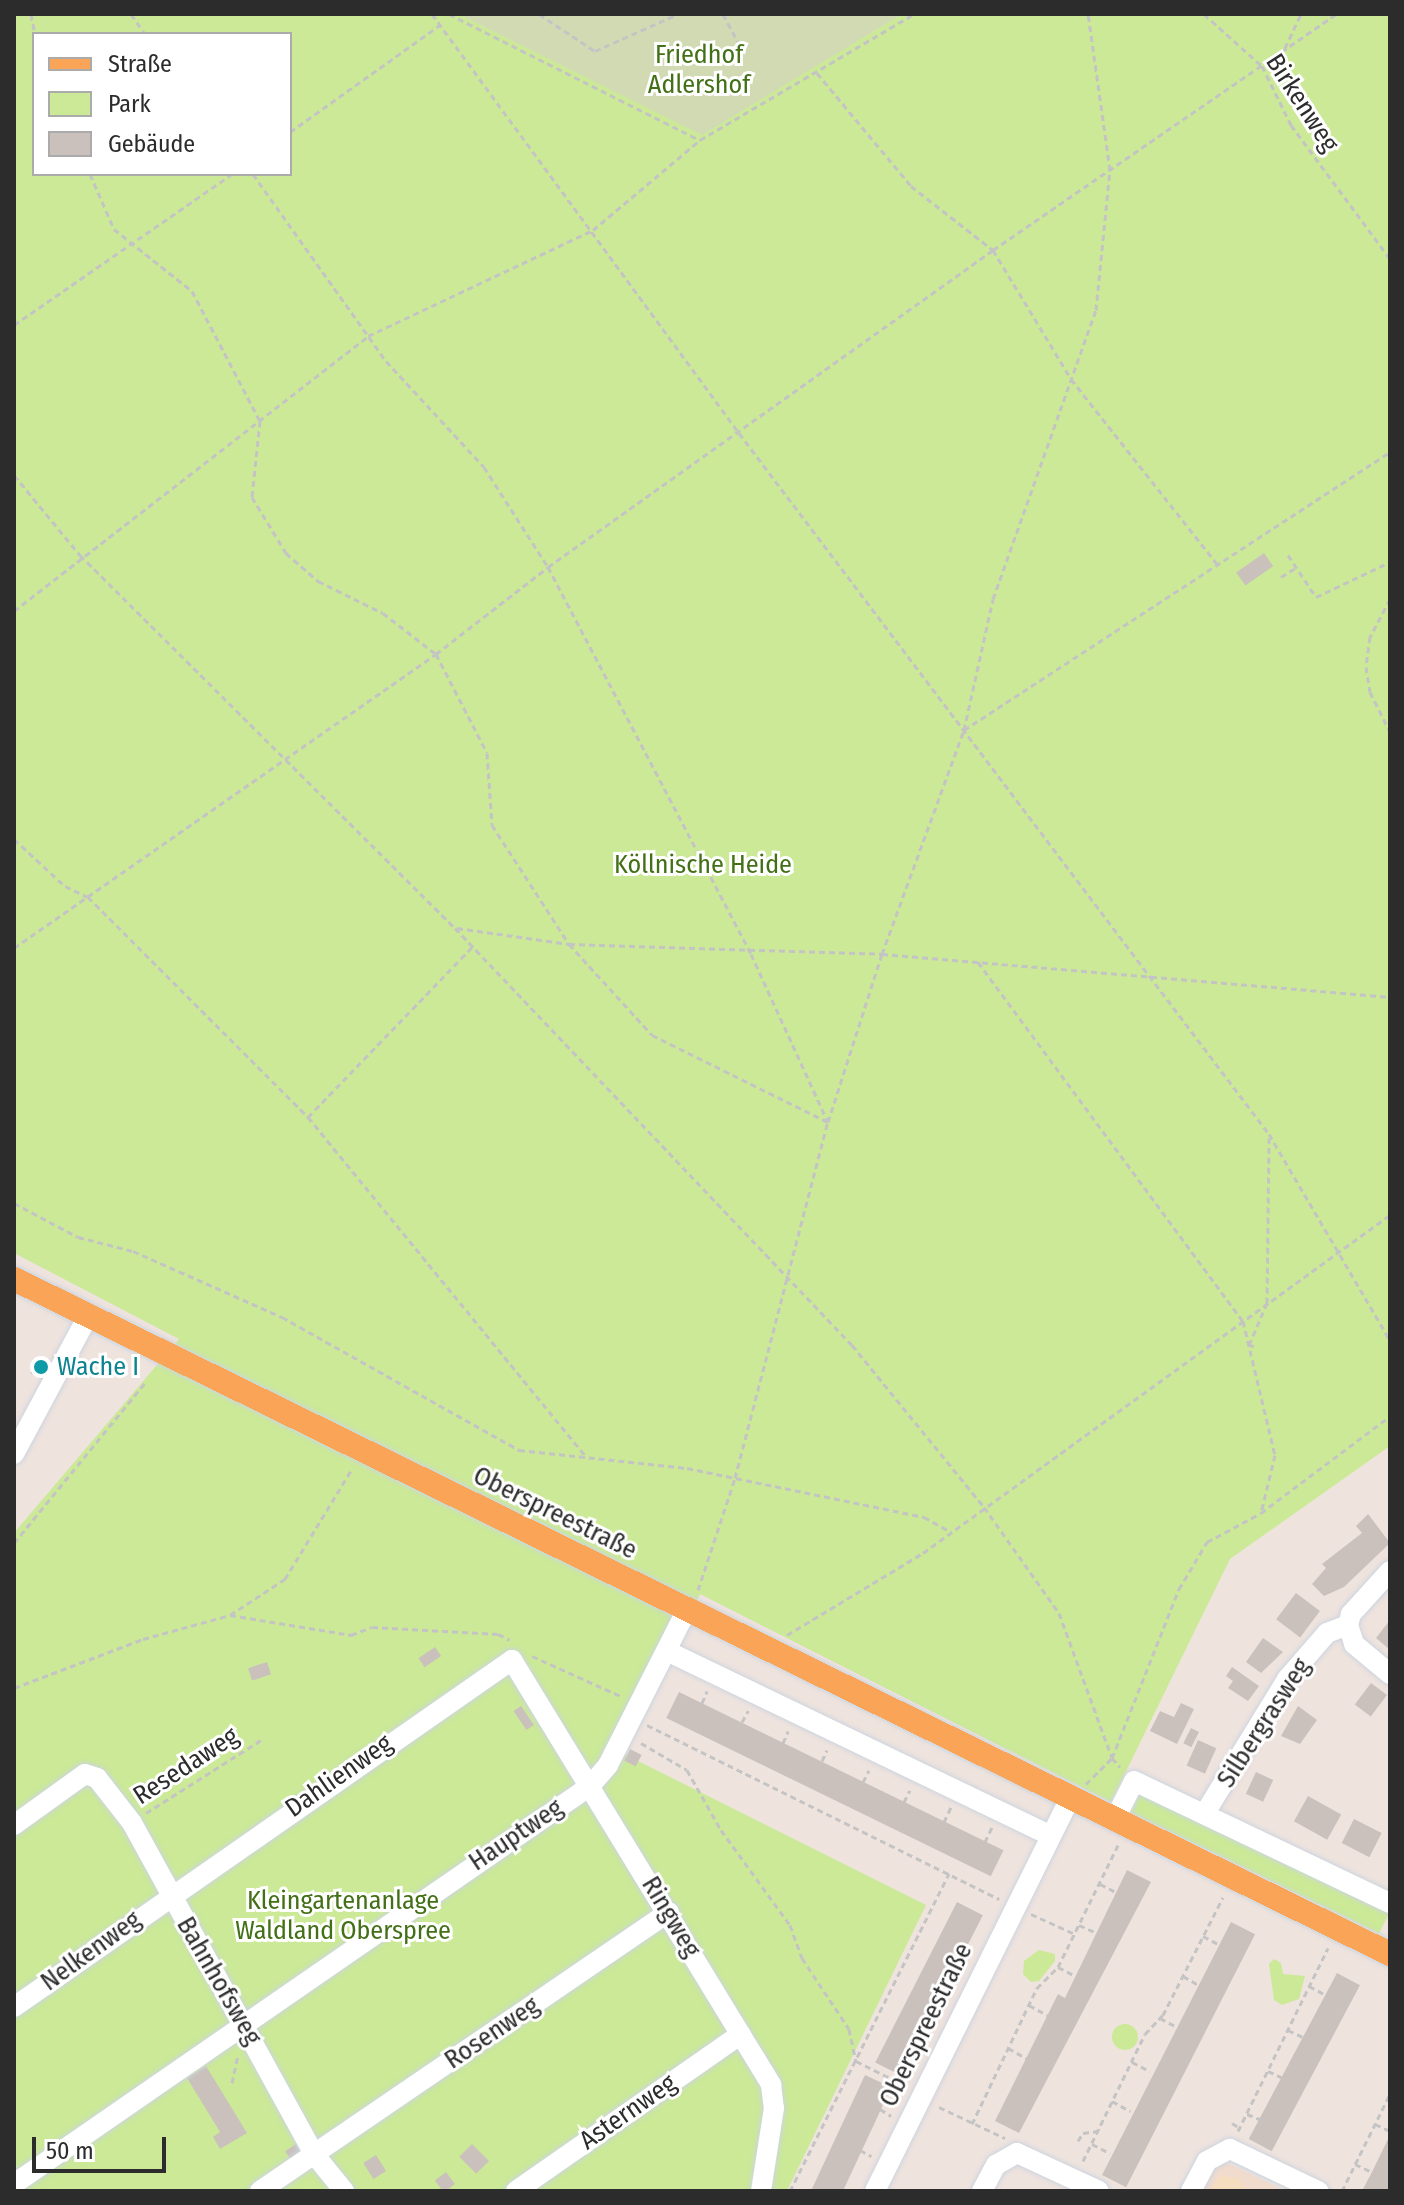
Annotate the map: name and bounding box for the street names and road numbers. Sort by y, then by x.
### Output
street label: Birkenweg [1259,48,1345,158]
street label: Oberspreestraße [468,1460,642,1566]
street label: Silbergrasweg [1211,1653,1317,1793]
street label: Resedaweg [128,1720,244,1812]
street label: Dahlienweg [280,1728,398,1824]
street label: Hauptweg [463,1792,569,1878]
street label: Ringweg [635,1871,707,1963]
street label: Nelkenweg [35,1904,147,1998]
street label: Bahnhofsweg [170,1911,268,2051]
street label: Oberspreestraße [873,1938,979,2112]
street label: Rosenweg [439,1990,545,2076]
street label: Asternweg [574,2068,682,2156]

